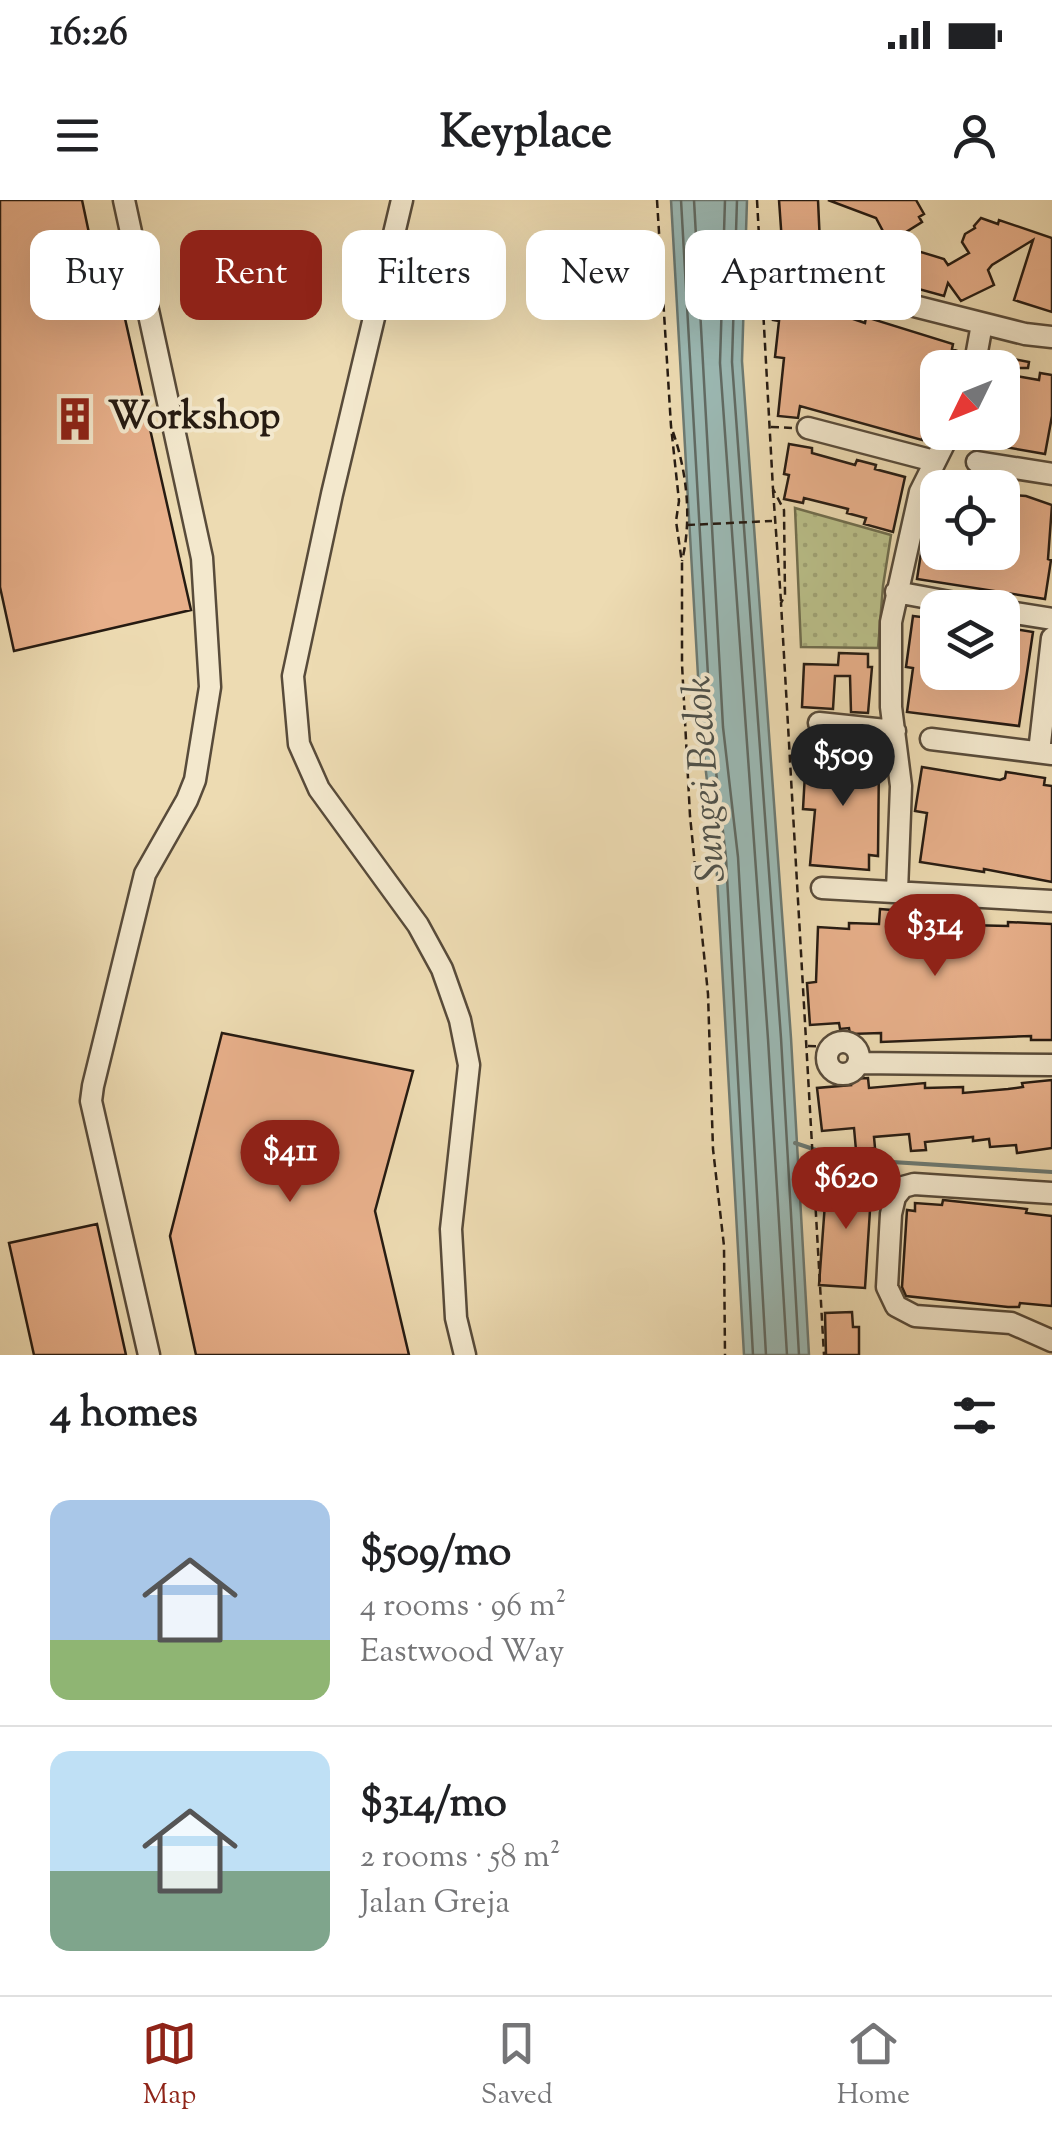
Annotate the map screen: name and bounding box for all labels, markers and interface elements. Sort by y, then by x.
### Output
text: 16:26 [50,8,128,62]
text: Keyplace [440,103,612,168]
icon: menu [50,108,105,163]
icon: person [947,108,1002,163]
chip: Buy [30,230,160,320]
chip: Rent [180,230,322,320]
chip: Filters [342,230,506,320]
chip: New [526,230,665,320]
chip: Apartment [685,230,921,320]
north arrow [920,350,1020,450]
map controls [920,350,1020,690]
place label: Workshop [108,392,280,446]
building icon: Workshop [51,395,99,443]
button: locate [920,470,1020,570]
button: layers [920,590,1020,690]
water label: Sungei Bedok [671,674,743,884]
pin: $509 [784,724,902,809]
text: $509 [813,733,873,779]
pin: $314 [876,894,994,979]
text: $314 [907,903,964,949]
pin: $411 [231,1120,349,1205]
text: $411 [263,1129,317,1175]
pin: $620 [787,1147,905,1232]
text: $620 [814,1156,878,1202]
text: 4 homes [50,1385,198,1445]
icon: filters [947,1388,1002,1443]
text: $509/mo [360,1524,511,1584]
icon: home [130,1540,250,1660]
text: 4 rooms · 96 m² [360,1584,566,1630]
text: Eastwood Way [360,1630,564,1676]
text: $314/mo [360,1775,507,1835]
icon: home [130,1791,250,1911]
text: 2 rooms · 58 m² [360,1835,561,1881]
text: Jalan Greja [360,1881,510,1927]
tab: Map [142,2016,197,2116]
tab: Saved [481,2016,553,2116]
tab: Home [837,2016,910,2116]

